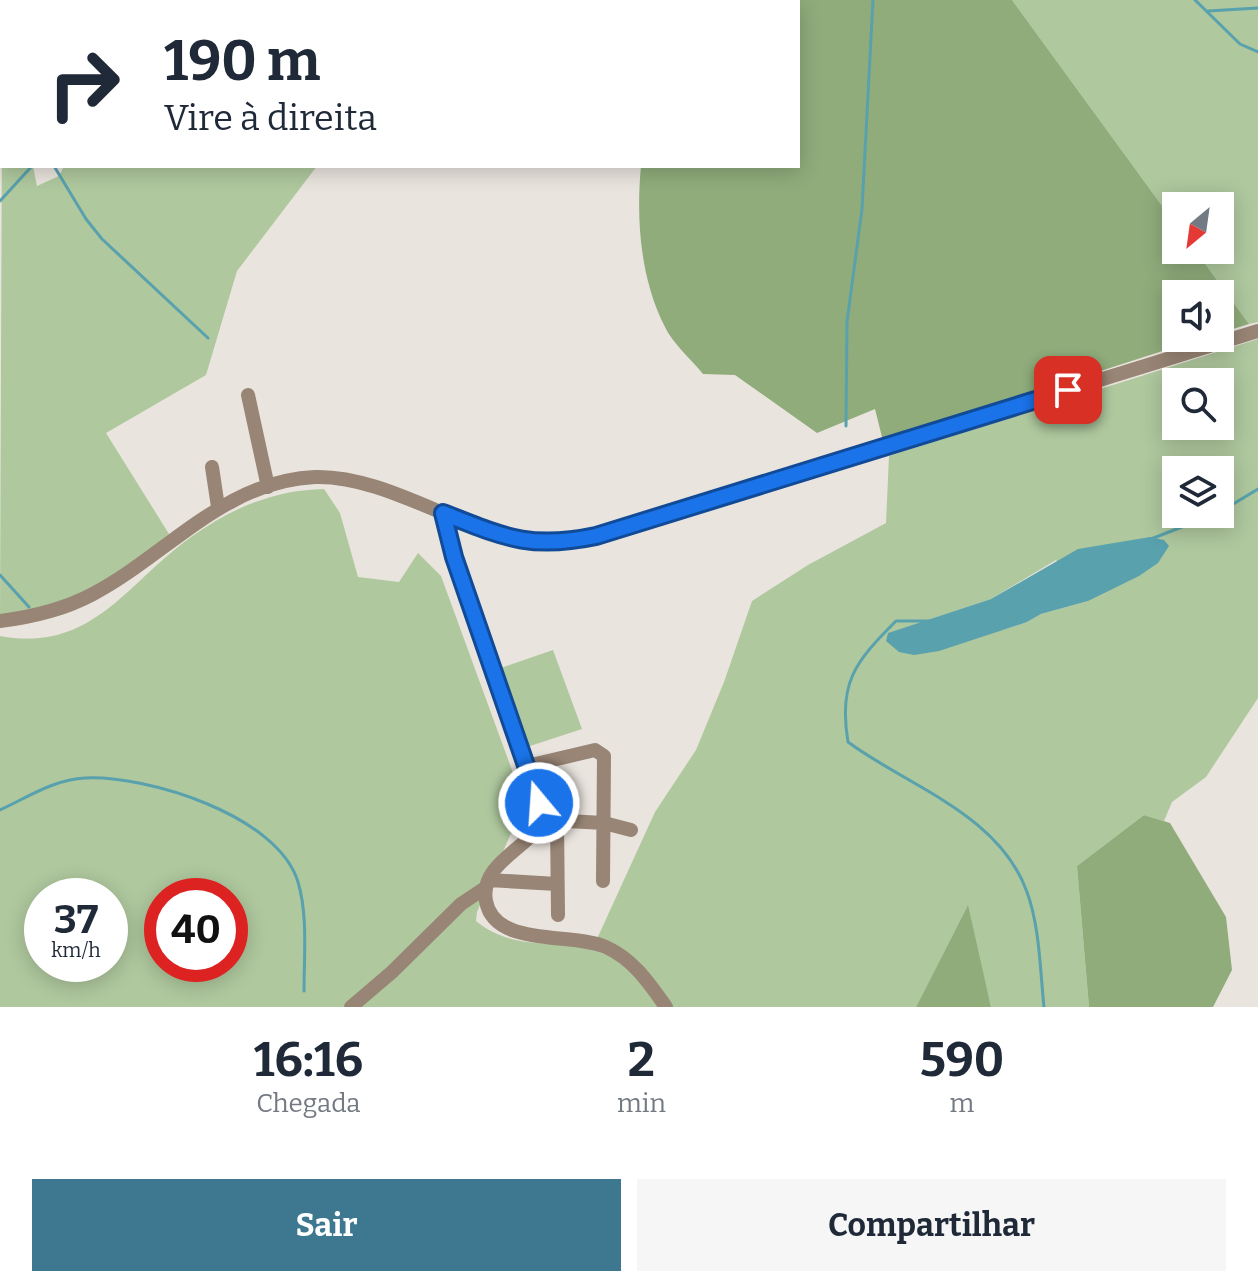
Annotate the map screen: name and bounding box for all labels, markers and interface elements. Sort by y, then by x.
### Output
text: 190 m [164,28,320,95]
icon: right [32,32,136,136]
text: Vire à direita [164,96,377,140]
north arrow [1162,192,1234,264]
map controls [1162,192,1234,528]
button: sound [1162,280,1234,352]
pin [1034,356,1102,424]
icon: arrive [1046,368,1090,412]
button: search [1162,368,1234,440]
button: layers [1162,456,1234,528]
position arrow [497,761,581,845]
speed limit sign: 40 [144,878,248,982]
text: 37 [54,896,98,944]
text: km/h [51,938,101,962]
text: 16:16 [254,1031,363,1089]
text: 2 [628,1031,655,1089]
text: 590 [920,1031,1004,1089]
text: Chegada [256,1088,361,1119]
text: min [617,1088,666,1119]
text: m [950,1088,974,1119]
button: Sair [32,1179,621,1271]
button: Compartilhar [637,1179,1226,1271]

